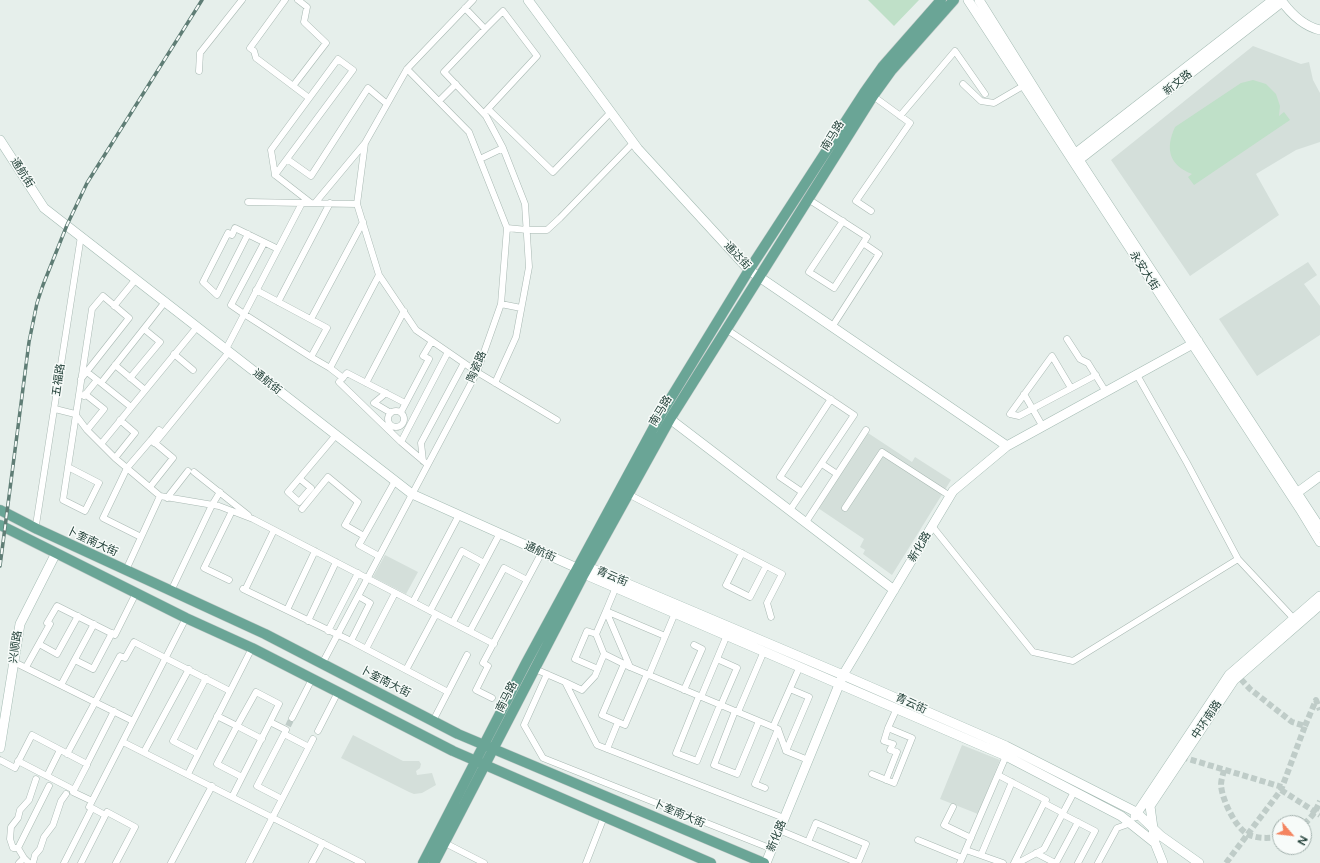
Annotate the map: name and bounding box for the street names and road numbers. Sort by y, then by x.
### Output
street label: 新文路 [1161,68,1195,98]
street label: 南马路 [819,119,847,153]
street label: 通航街 [7,156,37,190]
street label: 通达街 [721,239,753,273]
street label: 永安大街 [1126,249,1162,293]
street label: 陶瓷路 [464,349,490,385]
street label: 五福路 [50,363,68,397]
street label: 通航街 [250,367,284,397]
street label: 南马路 [647,393,675,429]
street label: 卜奎南大街 [64,524,120,560]
street label: 新化路 [906,529,934,565]
street label: 通航街 [522,539,558,565]
street label: 青云街 [594,564,630,590]
street label: 兴顺路 [7,630,25,664]
street label: 卜奎南大街 [358,664,412,700]
street label: 南马路 [494,679,520,715]
street label: 青云街 [893,691,929,717]
street label: 中环南路 [1189,698,1225,742]
street label: 卜奎南大街 [651,797,707,831]
street label: 新化路 [765,818,789,854]

